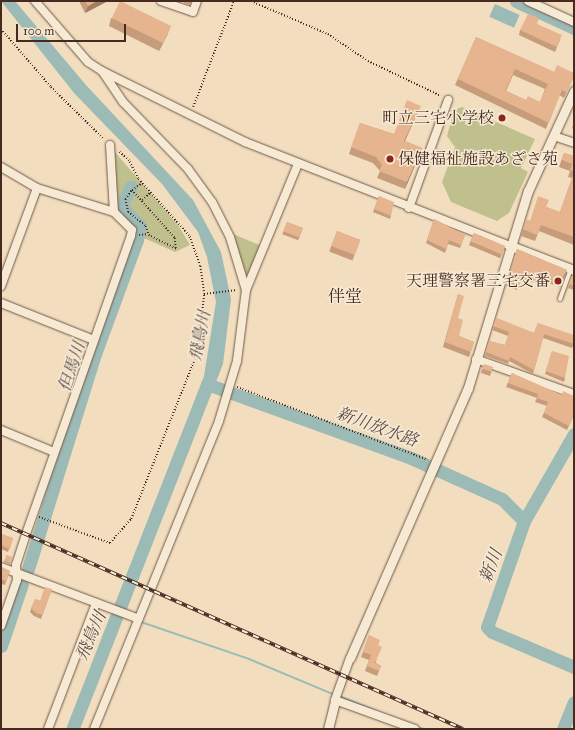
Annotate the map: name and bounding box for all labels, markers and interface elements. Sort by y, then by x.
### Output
scale bar [18,16,128,42]
text: 100 m [23,24,54,38]
place label: 町立三宅小学校 [382,108,494,128]
marker: 町立三宅小学校 [497,113,507,123]
place label: 保健福祉施設あざさ苑 [398,149,558,169]
marker: 保健福祉施設あざさ苑 [385,154,395,164]
place label: 天理警察署三宅交番 [406,271,550,291]
marker: 天理警察署三宅交番 [553,276,563,286]
district label: 伴堂 [328,287,362,307]
water label: 飛鳥川 [185,309,215,363]
water label: 但馬川 [54,340,90,394]
water label: 新川放水路 [334,403,420,451]
water label: 新川 [475,546,507,586]
water label: 飛鳥川 [72,609,110,663]

